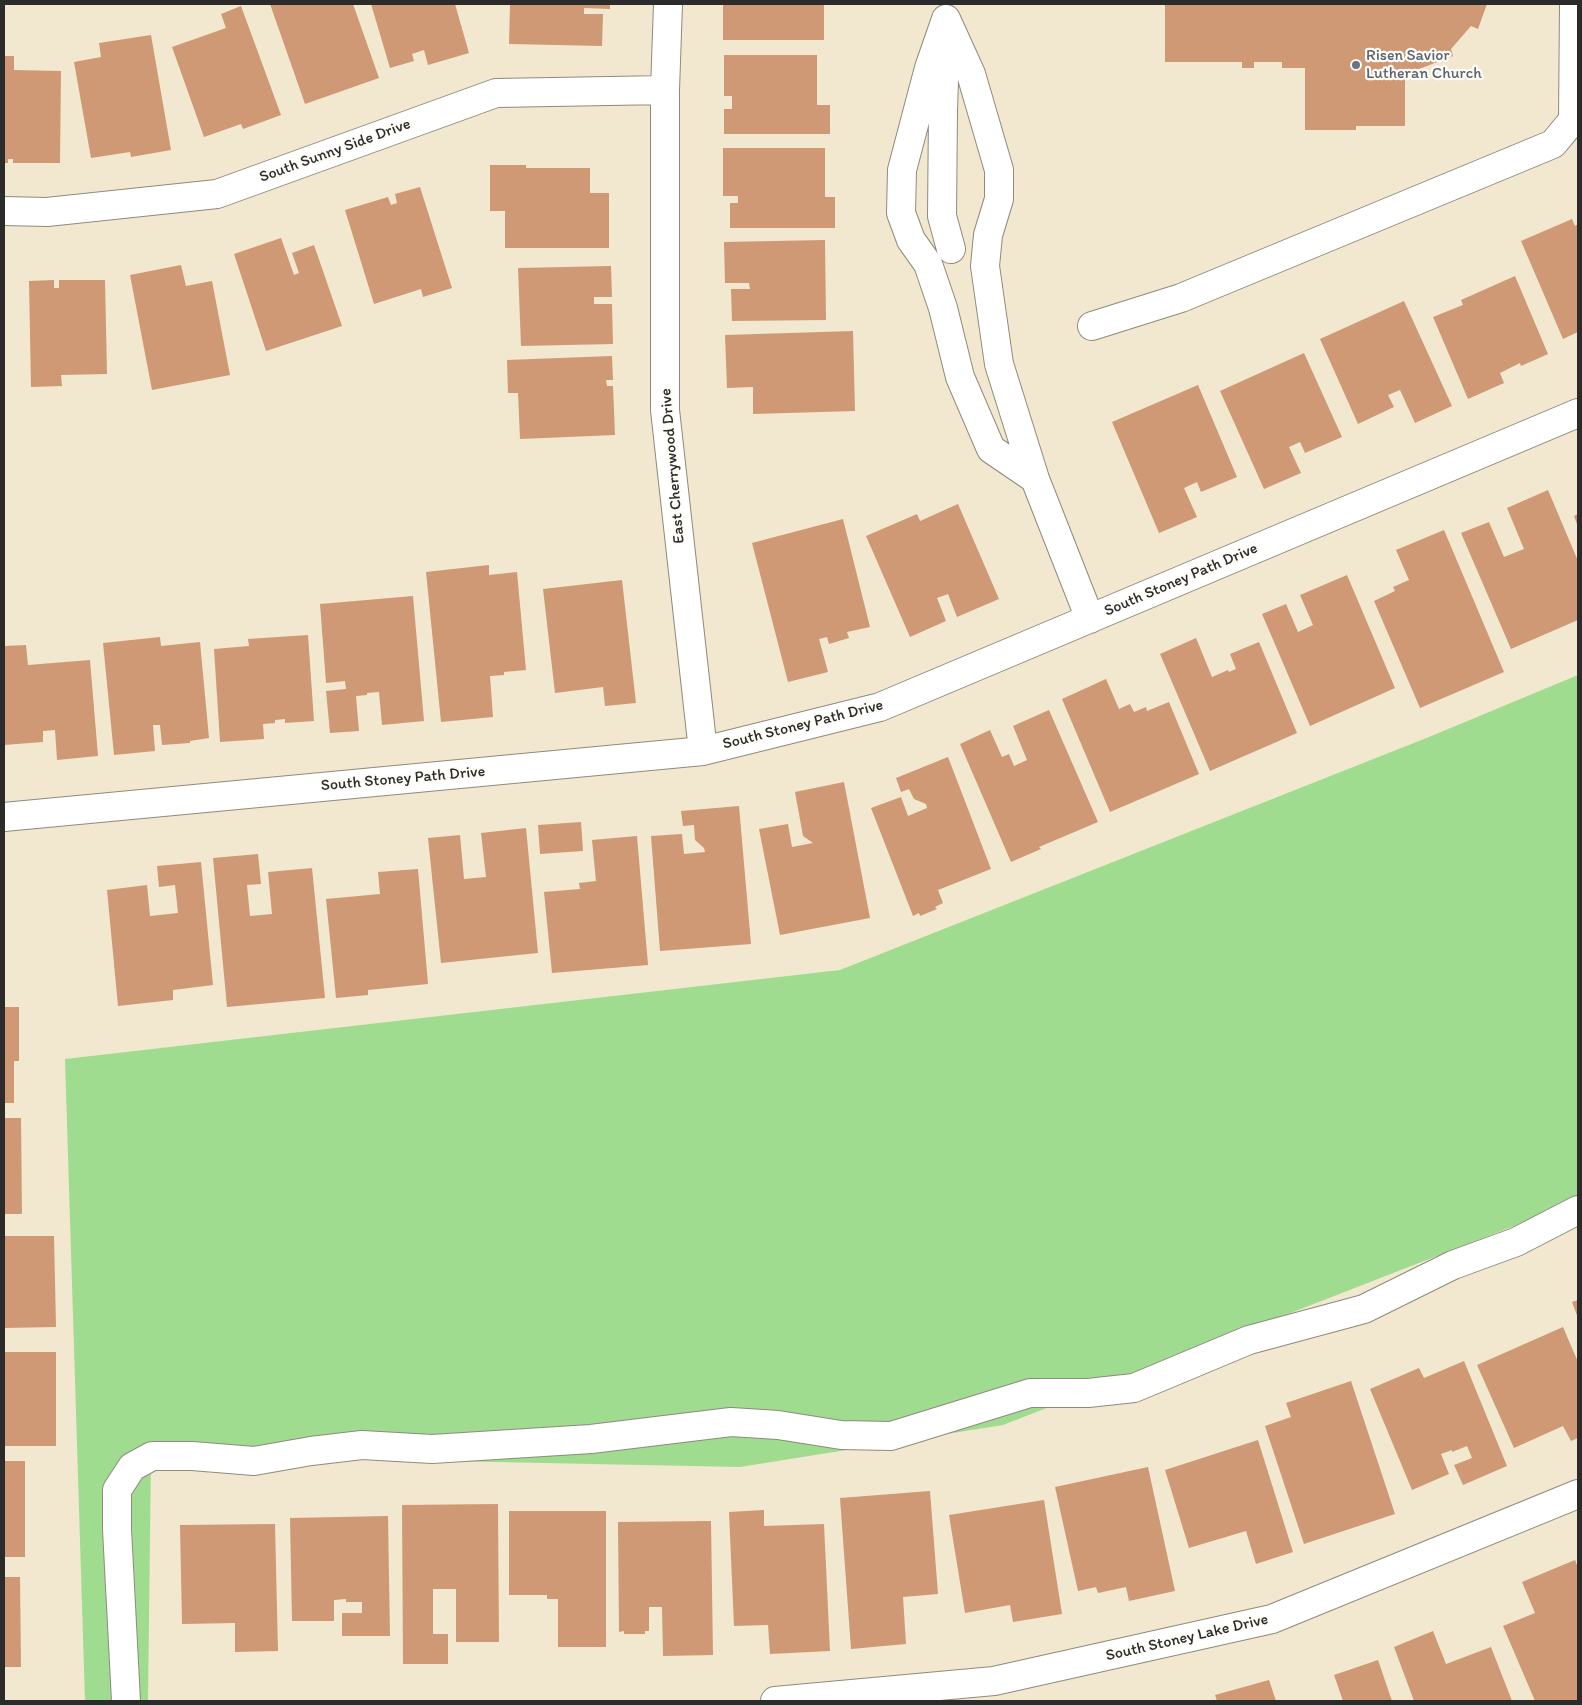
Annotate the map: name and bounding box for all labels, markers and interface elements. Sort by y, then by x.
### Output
place label: Risen Savior Lutheran Church [1366,46,1482,84]
marker: Risen Savior Lutheran Church [1350,59,1362,71]
street label: South Sunny Side Drive [257,115,413,187]
street label: East Cherrywood Drive [657,388,689,544]
street label: South Stoney Path Drive [1101,539,1261,621]
street label: South Stoney Path Drive [721,696,885,754]
street label: South Stoney Path Drive [320,762,486,796]
street label: South Stoney Lake Drive [1104,1610,1270,1666]

